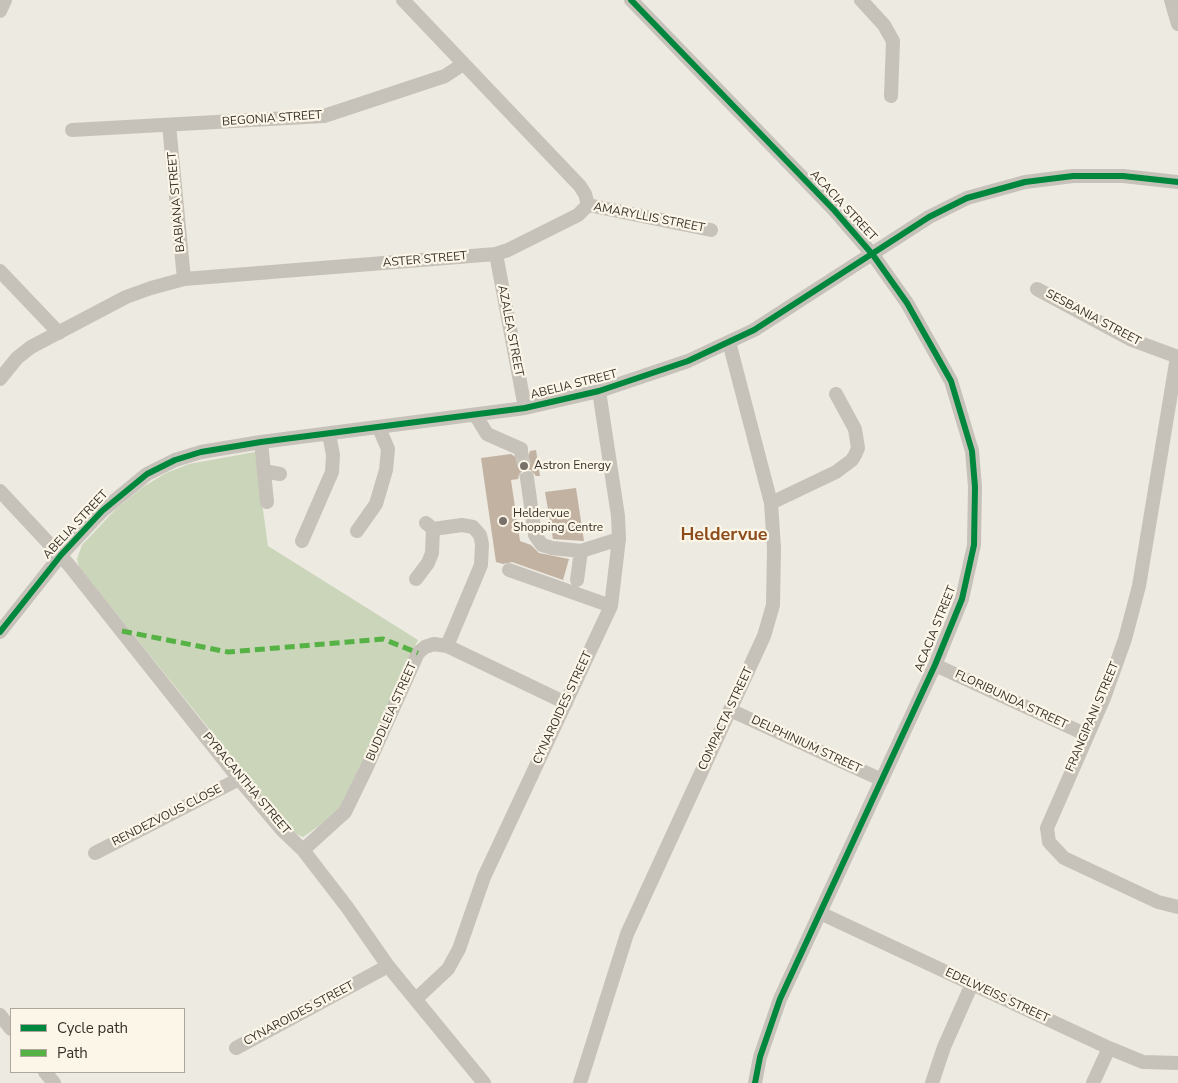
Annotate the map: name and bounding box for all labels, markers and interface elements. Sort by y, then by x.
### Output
street label: BEGONIA STREET [221,108,323,130]
street label: BABIANA STREET [165,151,189,253]
street label: ACACIA STREET [807,168,879,244]
street label: AMARYLLIS STREET [592,200,706,236]
street label: ASTER STREET [382,249,468,271]
street label: AZALEA STREET [494,284,526,378]
street label: SESBANIA STREET [1043,287,1143,349]
street label: ABELIA STREET [529,367,619,403]
place label: Astron Energy [534,459,611,473]
marker: Astron Energy [518,460,530,472]
street label: ABELIA STREET [40,488,112,562]
place label: Heldervue Shopping Centre [513,507,603,535]
marker: Heldervue Shopping Centre [497,515,509,527]
district label: Heldervue [680,525,768,547]
street label: ACACIA STREET [912,584,960,674]
street label: CYNAROIDES STREET [531,649,595,767]
street label: BUDDLEIA STREET [364,660,420,764]
street label: FRANGIPANI STREET [1063,660,1123,774]
street label: COMPACTA STREET [696,665,756,773]
street label: FLORIBUNDA STREET [952,668,1070,732]
street label: DELPHINIUM STREET [749,713,863,777]
street label: PYRACANTHA STREET [199,730,293,838]
street label: RENDEZVOUS CLOSE [110,782,224,850]
street label: EDELWEISS STREET [943,966,1051,1026]
street label: CYNAROIDES STREET [241,979,357,1049]
legend [10,1008,185,1073]
text: Cycle path [57,1018,128,1038]
text: Path [57,1043,88,1063]

